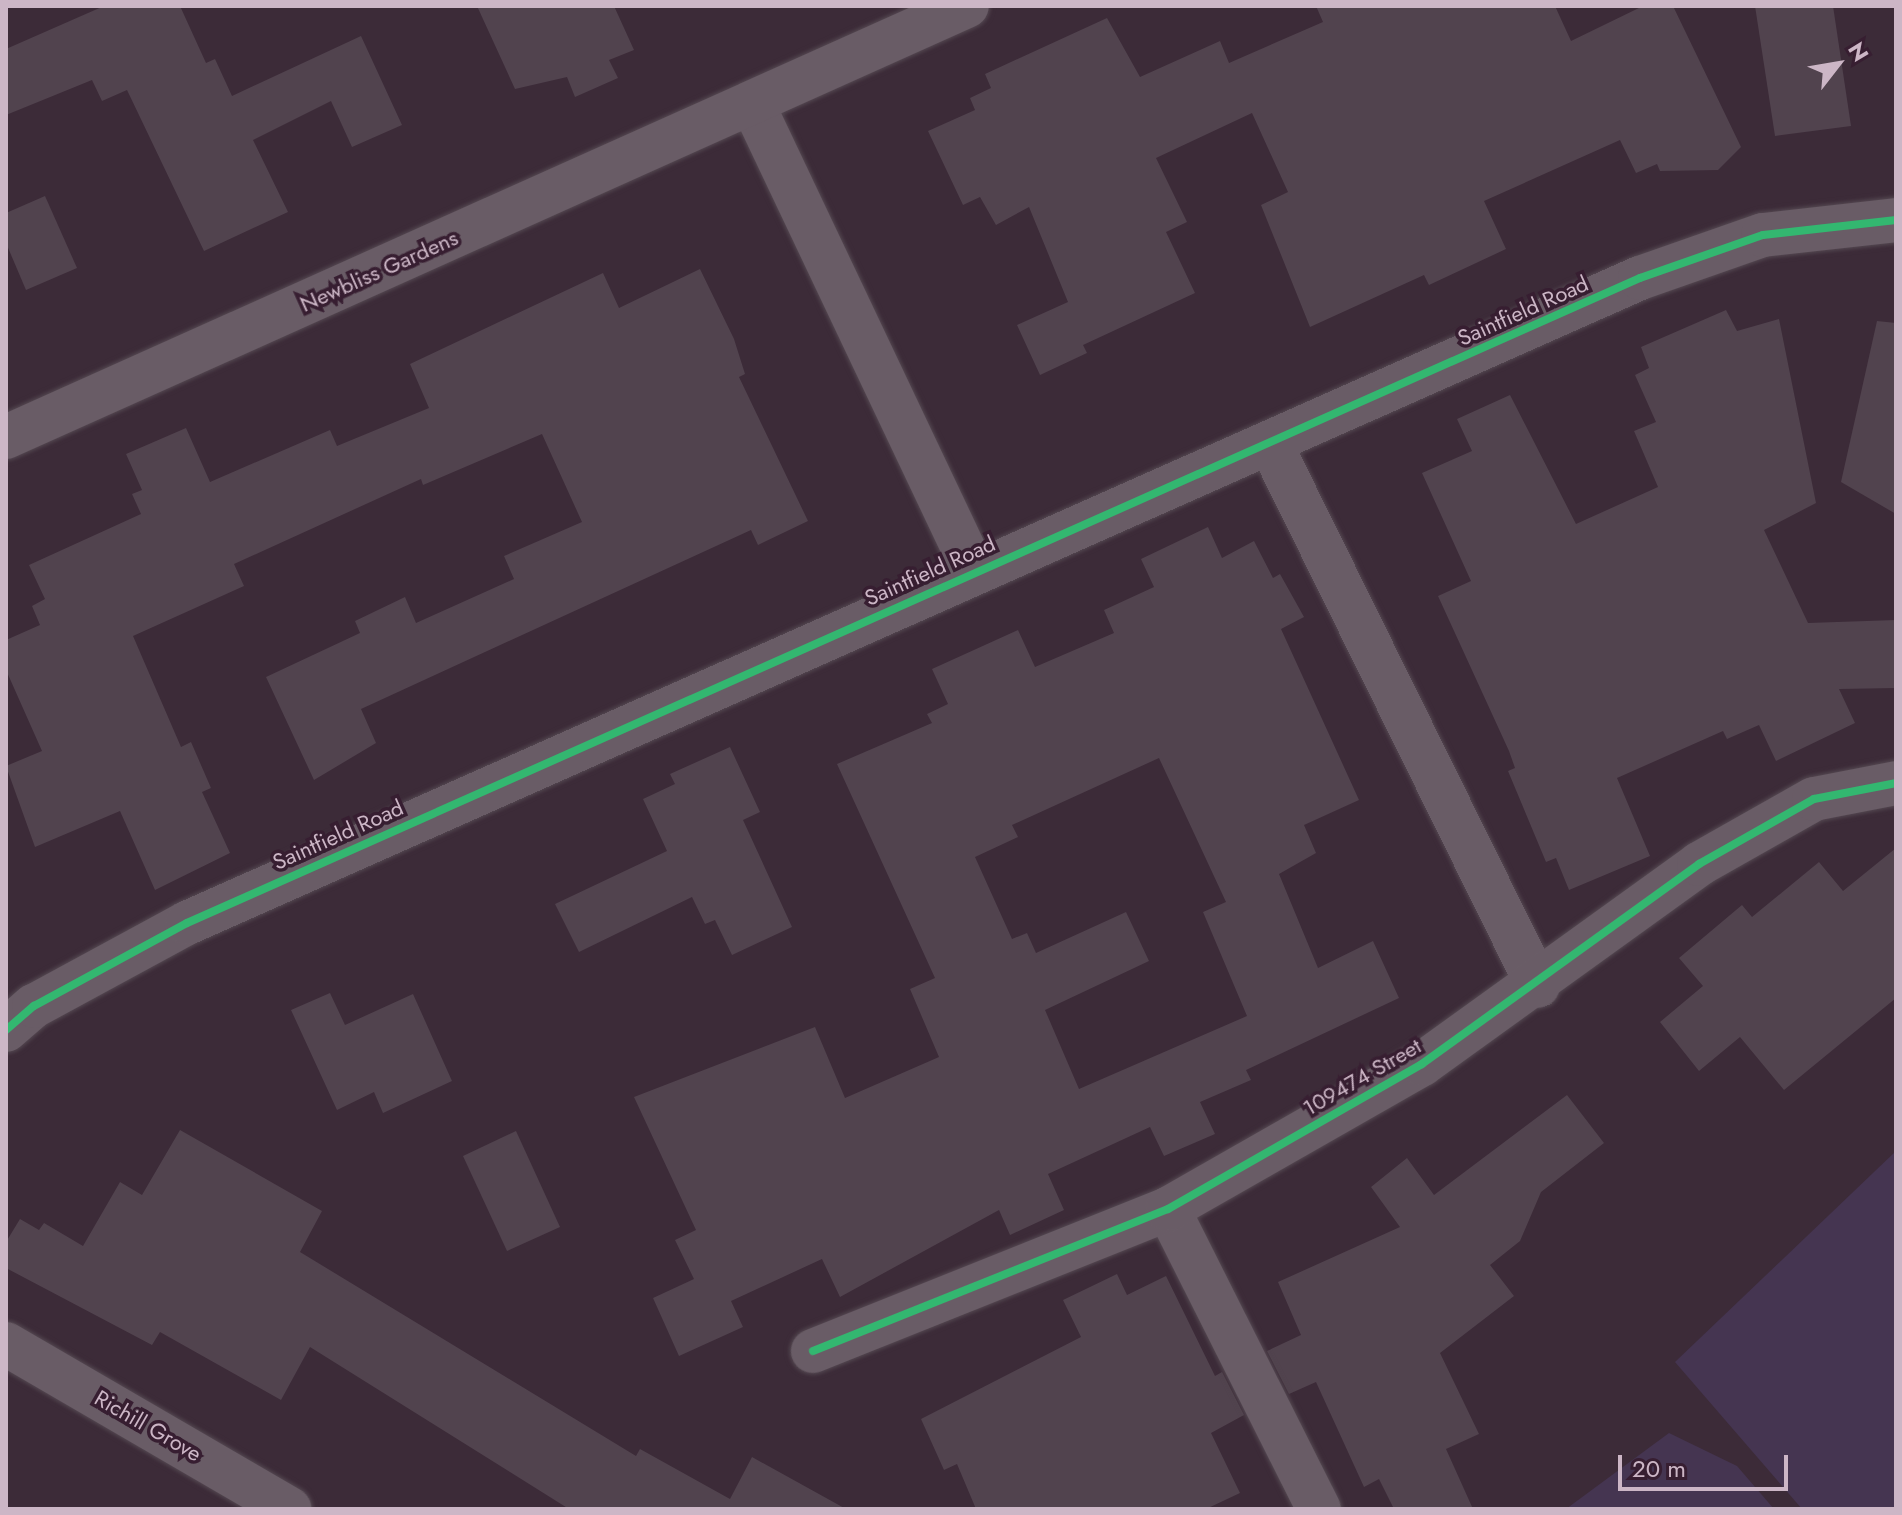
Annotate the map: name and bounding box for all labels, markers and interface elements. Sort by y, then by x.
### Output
north arrow [1798,24,1878,104]
text: N [1840,36,1877,67]
street label: Newbliss Gardens [296,224,462,318]
street label: Saintfield Road [1454,270,1592,352]
street label: Saintfield Road [861,530,999,612]
street label: Saintfield Road [269,794,407,876]
street label: 109474 Street [1298,1033,1426,1121]
street label: Richill Grove [90,1385,206,1467]
scale bar [1622,1439,1792,1489]
text: 20 m [1632,1451,1686,1486]

